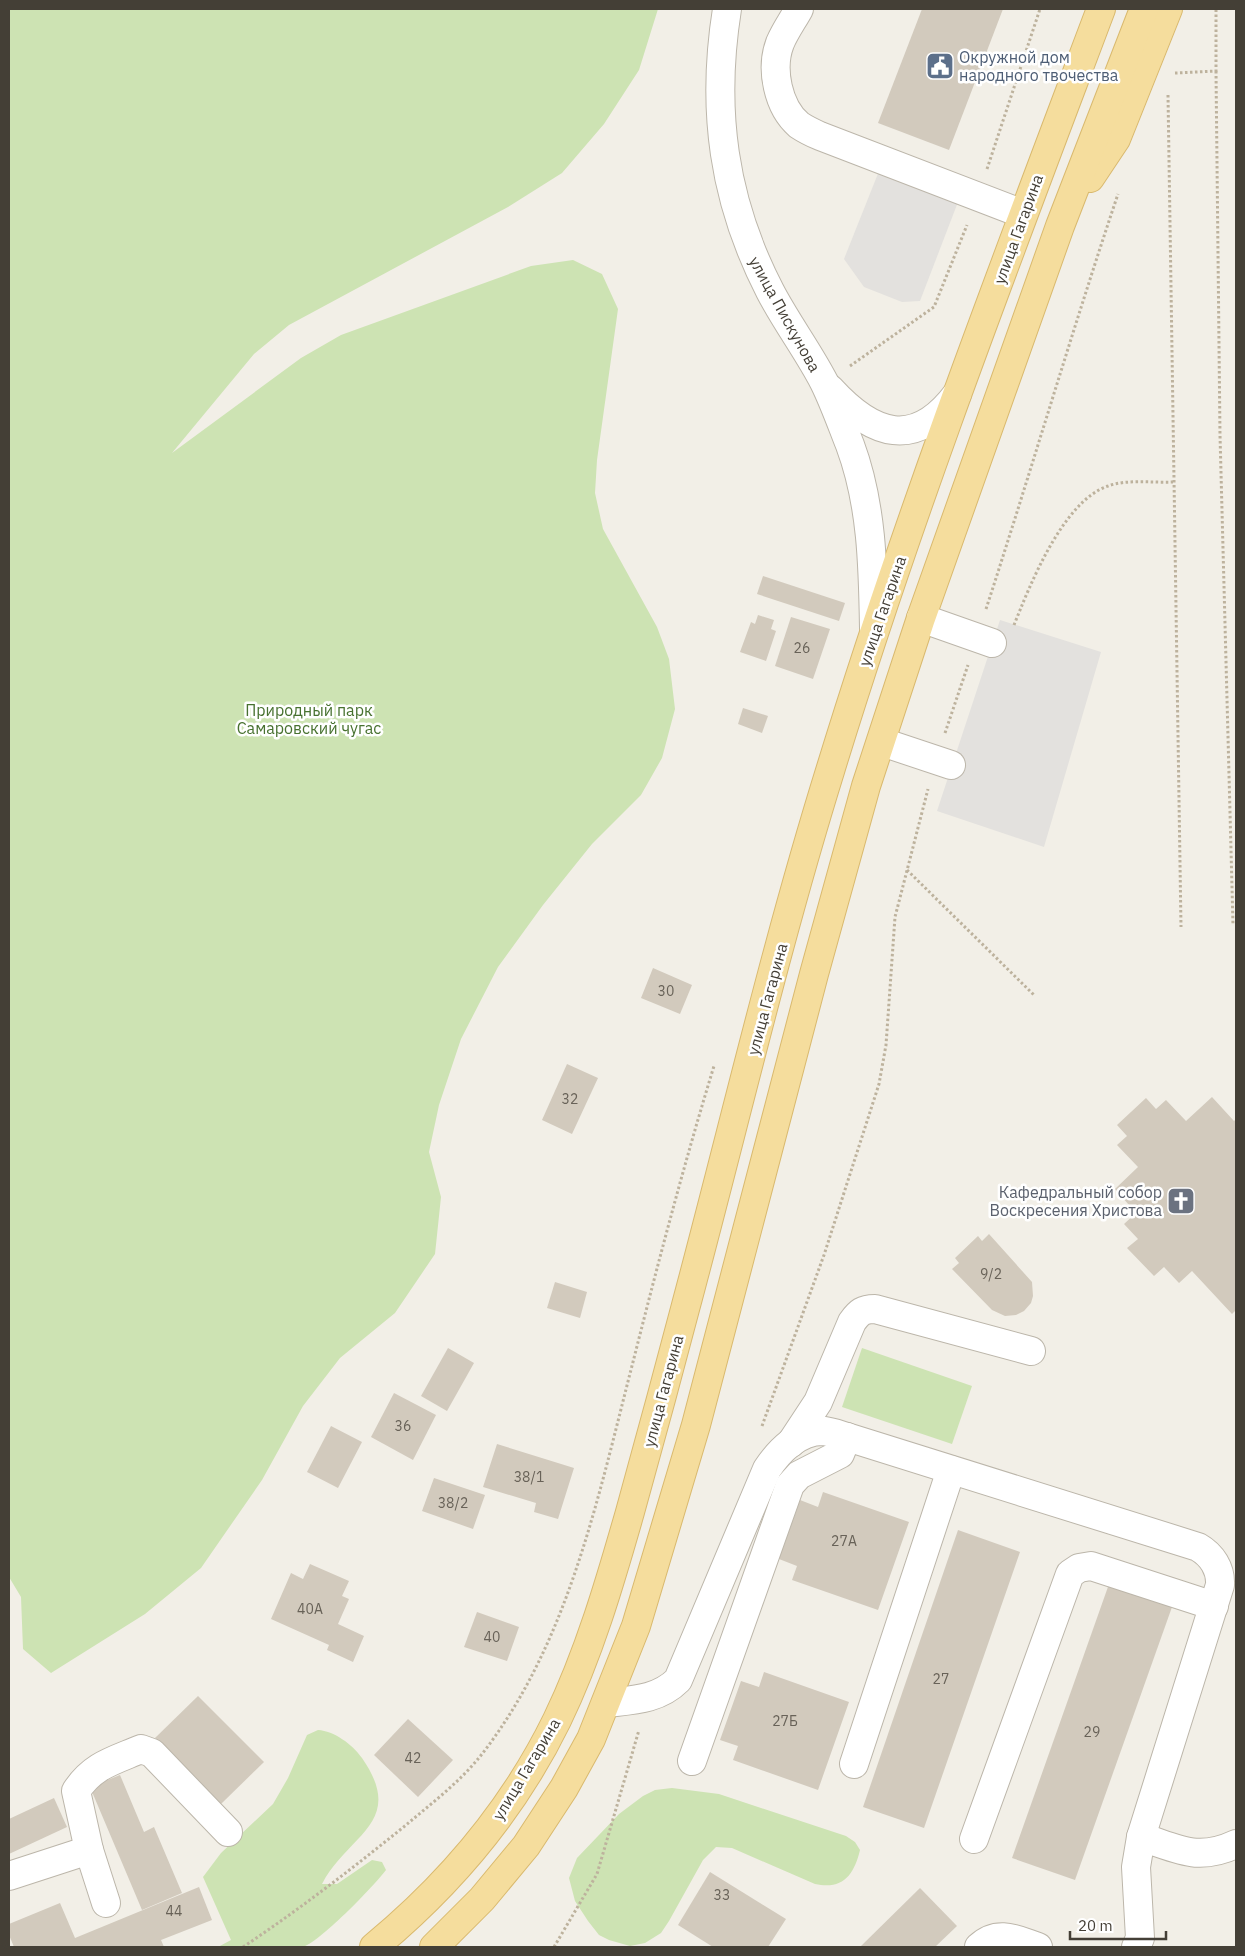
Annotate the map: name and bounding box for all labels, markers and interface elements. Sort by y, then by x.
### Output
place label: Окружной дом народного твочества [959,47,1119,85]
public building icon: Окружной дом народного твочества [925,51,955,81]
street label: улица Гагарина [989,171,1047,287]
street label: улица Пискунова [745,253,825,376]
street label: улица Гагарина [854,553,910,669]
house number: 26 [794,639,810,657]
park label: Природный парк Самаровский чугас [237,700,381,738]
street label: улица Гагарина [742,940,792,1057]
house number: 30 [658,982,674,1000]
house number: 32 [562,1090,578,1108]
place label: Кафедральный собор Воскресения Христова [989,1182,1162,1220]
church icon: Кафедральный собор Воскресения Христова [1166,1186,1196,1216]
house number: 9/2 [980,1265,1002,1283]
street label: улица Гагарина [638,1332,688,1449]
house number: 36 [395,1417,411,1435]
house number: 38/1 [514,1468,544,1486]
house number: 38/2 [438,1494,468,1512]
house number: 27А [831,1532,857,1550]
house number: 40А [297,1600,323,1618]
house number: 40 [484,1628,500,1646]
house number: 27 [933,1670,949,1688]
house number: 27Б [772,1712,798,1730]
street label: улица Гагарина [488,1714,564,1824]
house number: 29 [1084,1723,1100,1741]
house number: 42 [405,1749,421,1767]
house number: 33 [714,1886,730,1904]
house number: 44 [166,1902,182,1920]
scale bar [1070,1908,1166,1940]
text: 20 m [1078,1916,1113,1935]

